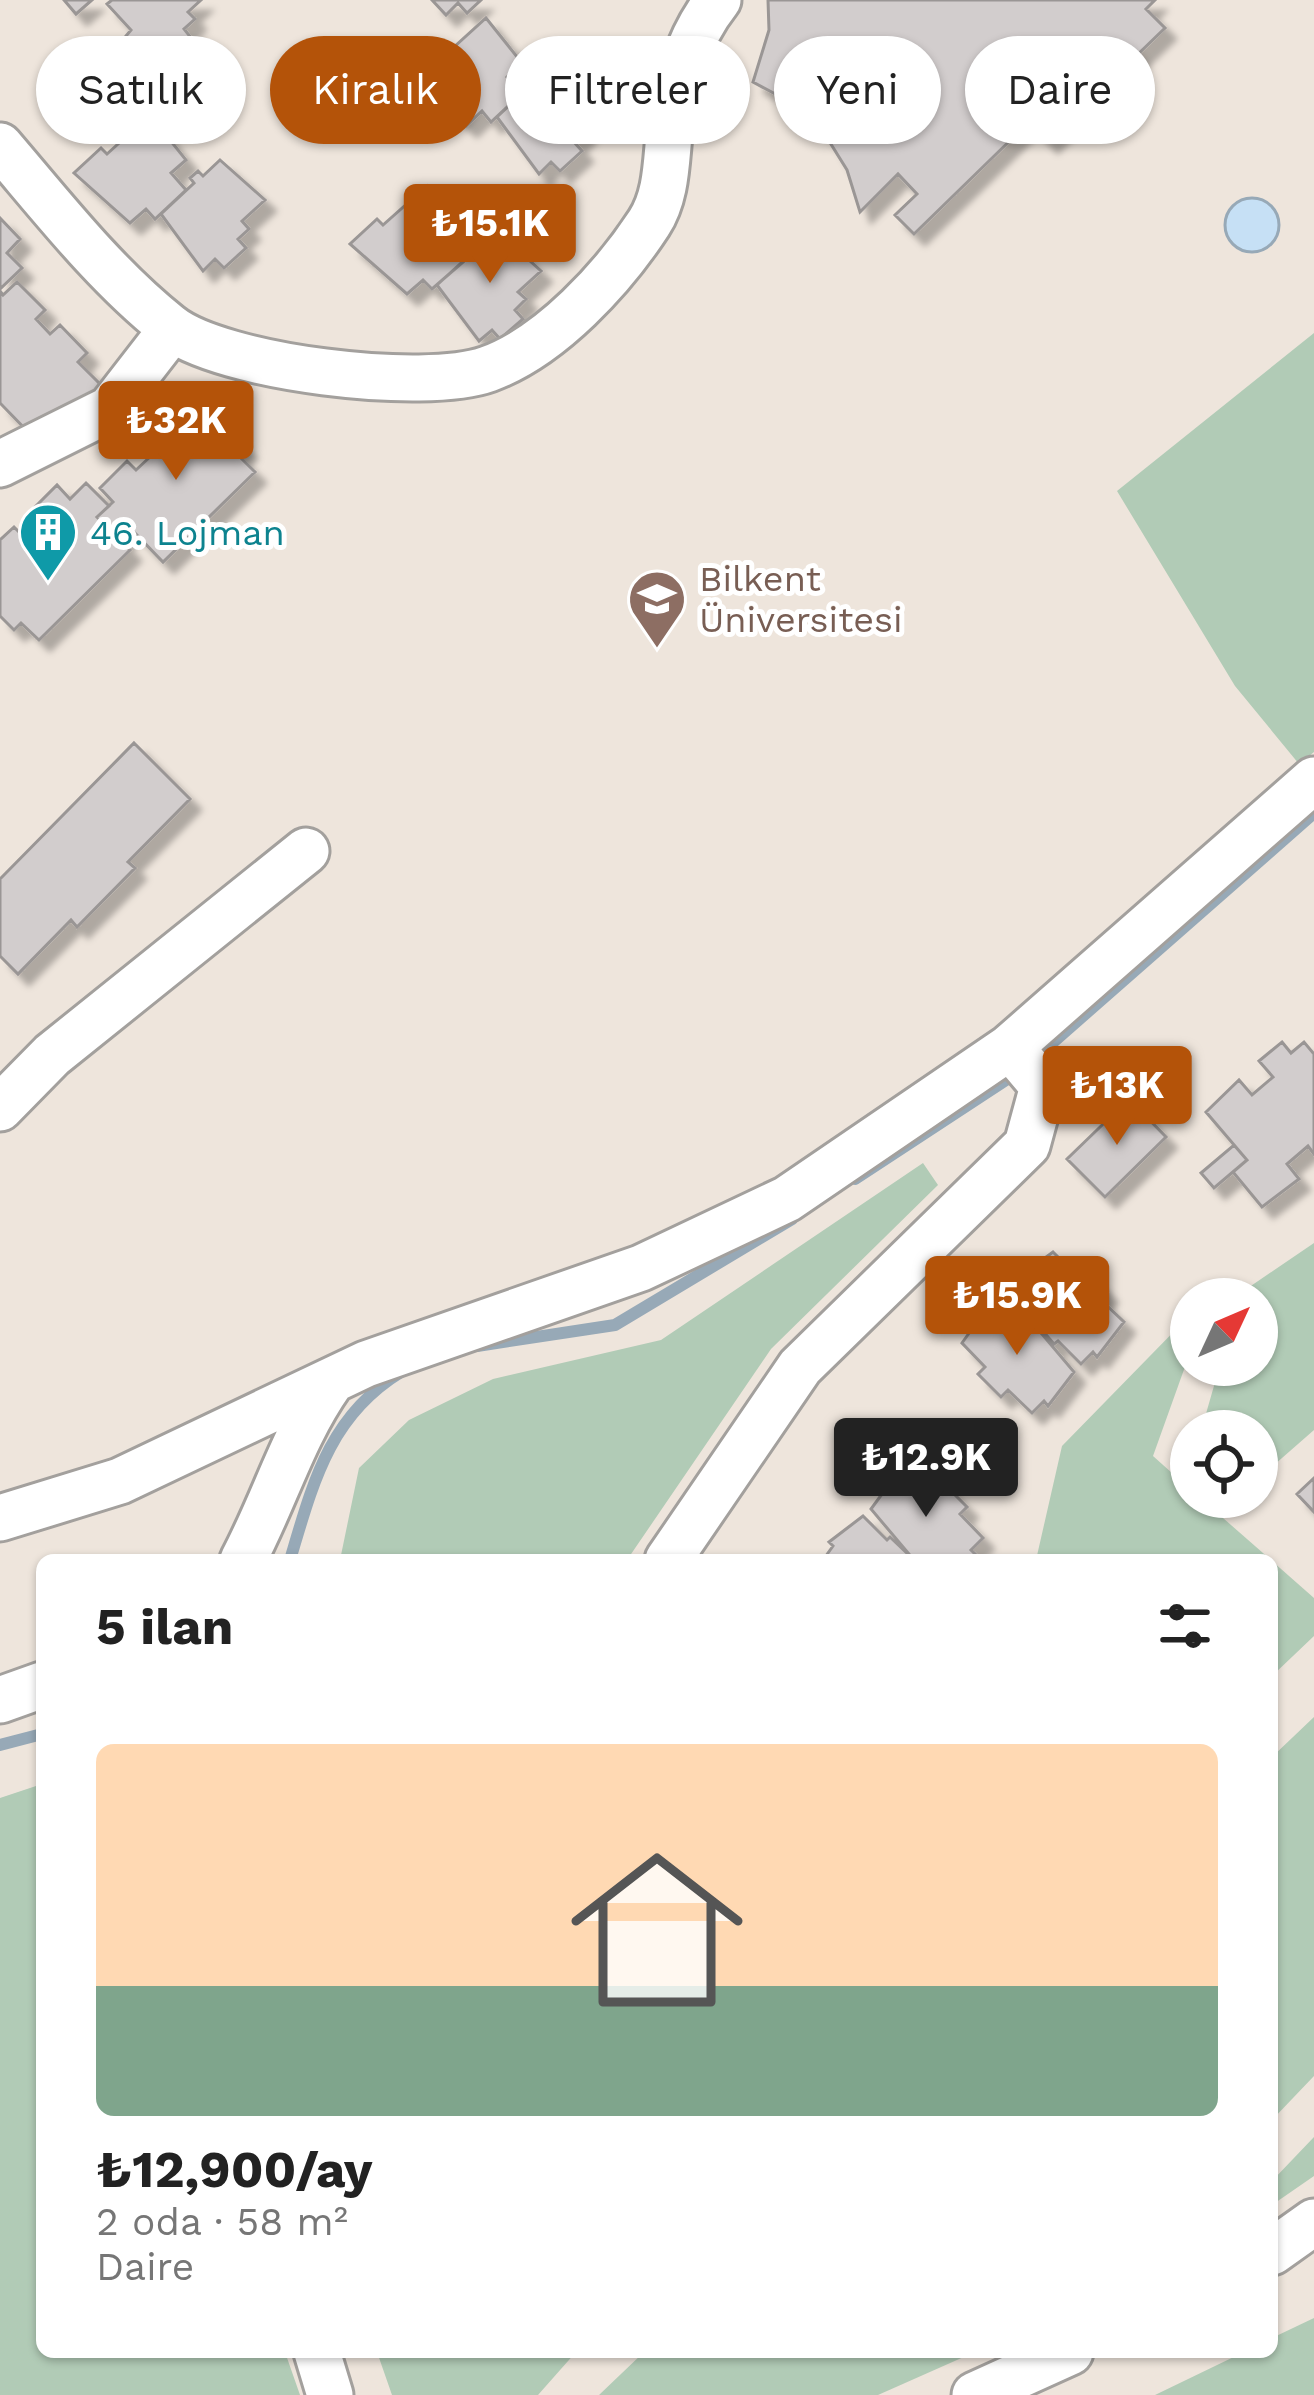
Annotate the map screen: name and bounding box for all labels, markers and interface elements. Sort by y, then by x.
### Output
chip: Satılık [36,36,246,144]
chip: Kiralık [270,36,481,144]
chip: Filtreler [505,36,750,144]
chip: Yeni [774,36,941,144]
chip: Daire [965,36,1155,144]
pin: ₺15.1K [392,184,588,286]
text: ₺15.1K [431,200,549,245]
pin: ₺32K [105,381,247,483]
text: ₺32K [125,397,227,442]
building icon: 46. Lojman [17,501,79,583]
place label: 46. Lojman [90,512,285,554]
place label: Bilkent Üniversitesi [699,558,903,641]
school or university icon: Bilkent Üniversitesi [626,568,688,650]
pin: ₺13K [1046,1046,1188,1148]
text: ₺13K [1070,1062,1164,1107]
pin: ₺15.9K [919,1256,1115,1358]
text: ₺15.9K [952,1272,1082,1317]
north arrow [1170,1278,1278,1386]
map controls [1170,1278,1278,1518]
button: locate [1170,1410,1278,1518]
pin: ₺12.9K [828,1418,1024,1520]
text: ₺12.9K [861,1434,991,1479]
icon: filters [1152,1593,1218,1659]
text: 5 ilan [96,1597,233,1656]
icon: home [549,1822,765,2038]
text: ₺12,900/ay [96,2140,373,2199]
text: 2 oda · 58 m² [96,2199,348,2244]
text: Daire [96,2244,194,2289]

